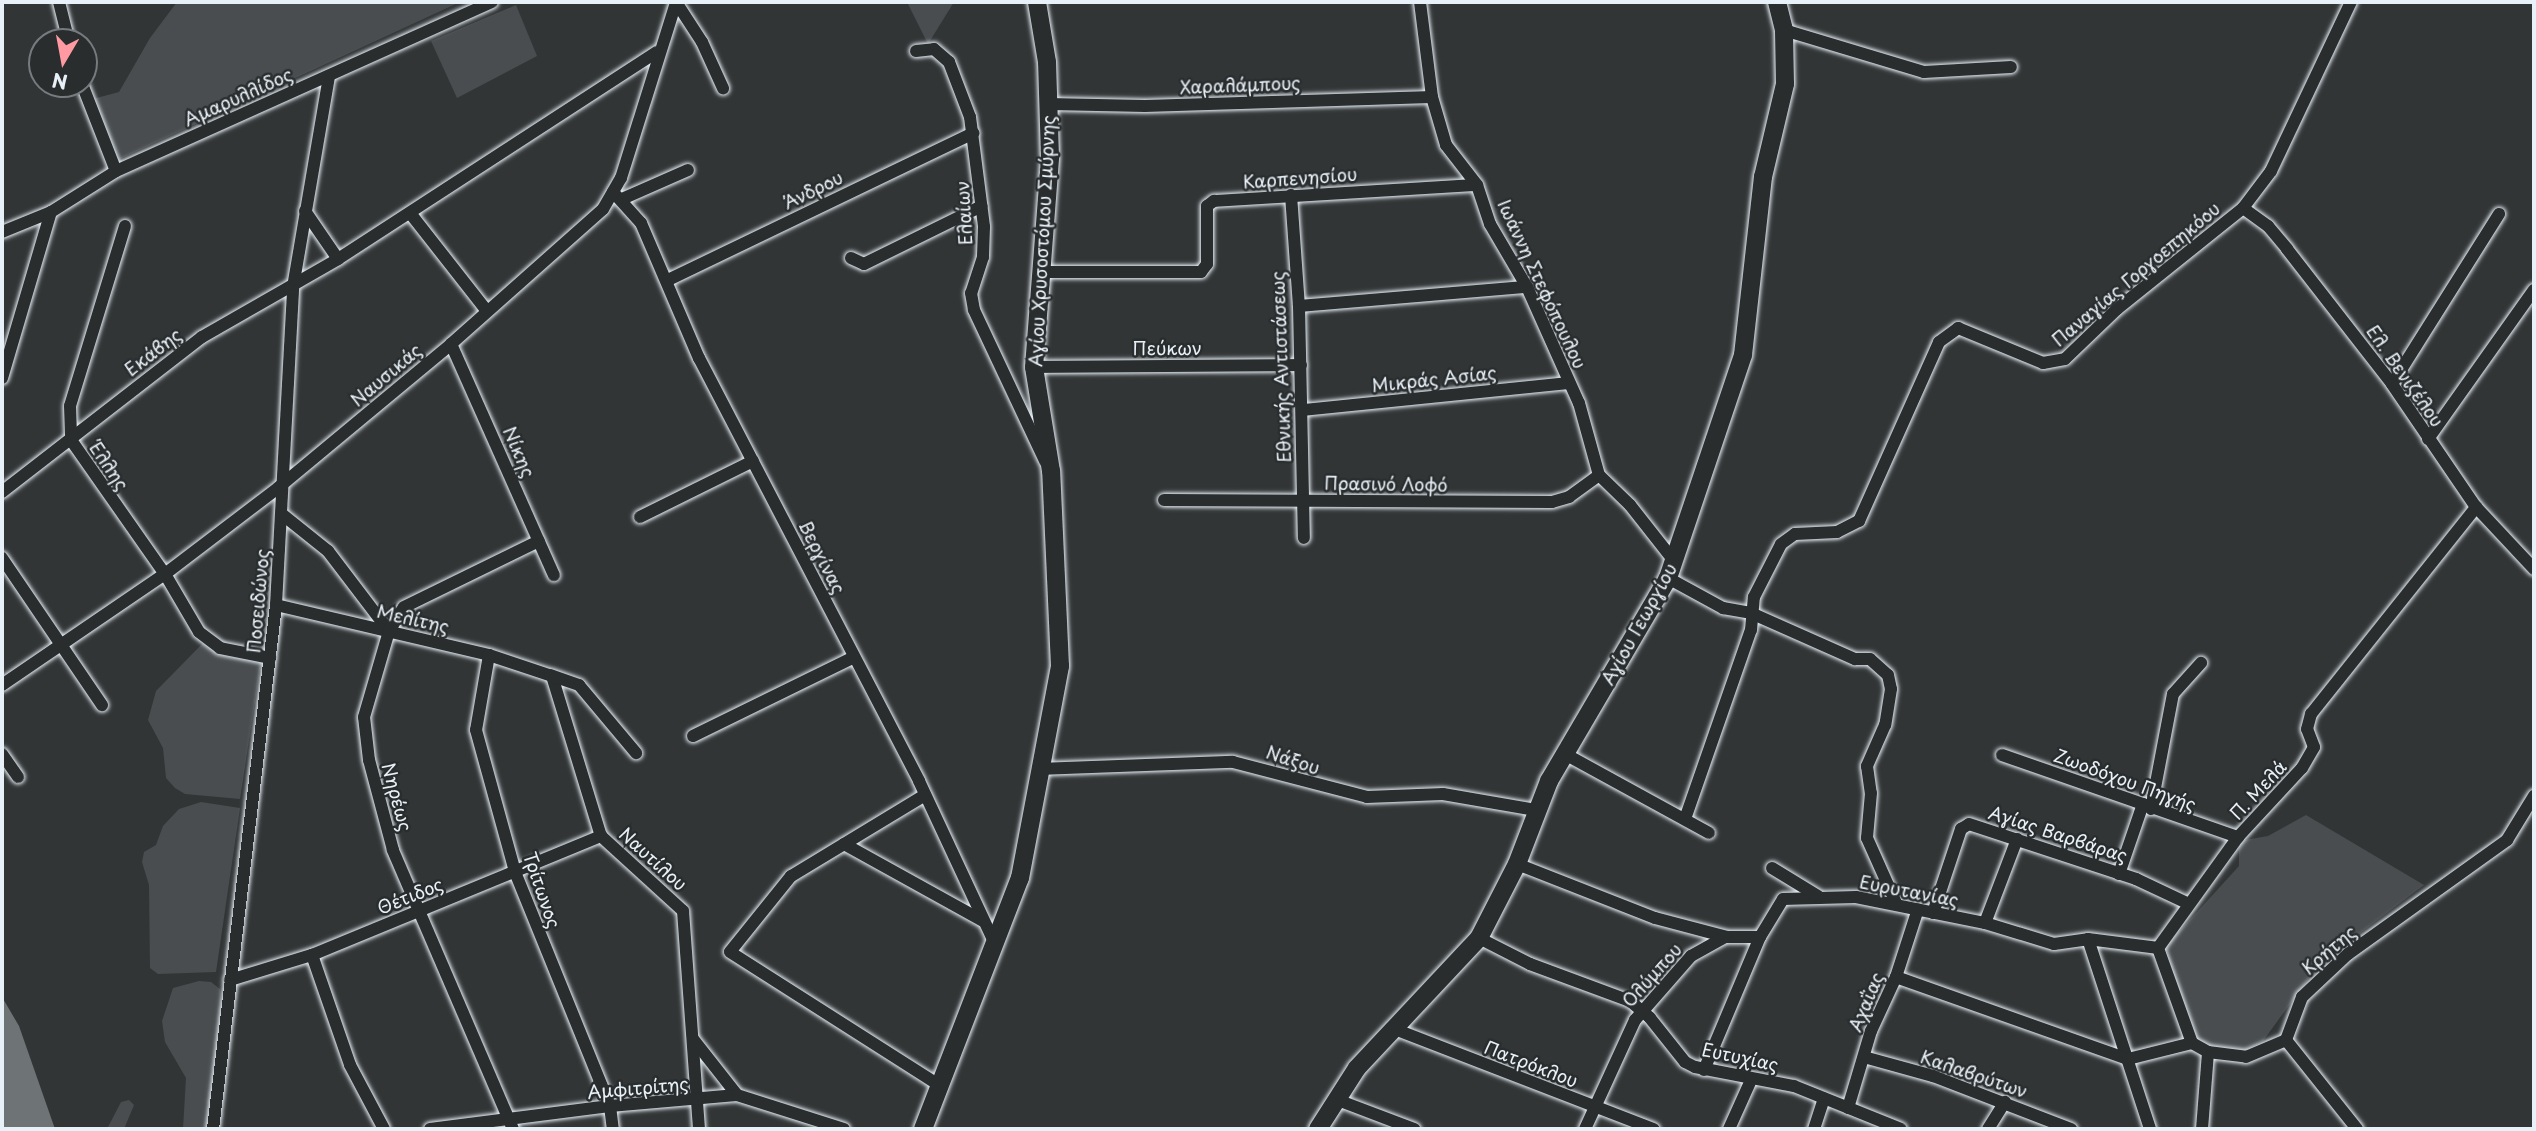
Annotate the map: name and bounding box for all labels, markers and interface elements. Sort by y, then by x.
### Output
north arrow [28,28,98,98]
street label: Αμαρυλλίδος [180,63,296,131]
text: N [50,67,70,97]
street label: Χαραλάμπους [1179,72,1301,98]
street label: Αγίου Χρυσοστόμου Σμύρνης [1025,115,1059,367]
street label: Καρπενησίου [1242,163,1358,193]
street label: Άνδρου [780,166,846,214]
street label: Ελαίων [952,180,976,246]
street label: Ιωάννη Στεφόπουλου [1493,196,1591,372]
street label: Παναγίας Γοργοεπηκόου [2048,198,2224,350]
street label: Εθνικής Αντιστάσεως [1267,271,1295,463]
street label: Ελ. Βενιζέλου [2362,321,2448,431]
street label: Εκάβης [120,324,186,380]
street label: Πεύκων [1132,337,1202,359]
street label: Ναυσικάς [346,339,426,411]
street label: Μικράς Ασίας [1371,362,1497,396]
street label: Νίκης [499,423,539,481]
street label: Έλλης [85,438,133,494]
street label: Πρασινό Λοφό [1324,472,1448,496]
street label: Βεργίνας [794,517,850,597]
street label: Ποσειδώνος [243,548,273,654]
street label: Αγίου Γεωργίου [1597,559,1681,689]
street label: Μελίτης [375,600,451,638]
street label: Νάξου [1263,741,1323,779]
street label: Ζωοδόχου Πηγής [2051,744,2199,816]
street label: Π. Μελά [2225,756,2291,824]
street label: Νηρέως [378,761,416,833]
street label: Αγίας Βαρβάρας [1985,801,2131,867]
street label: Ναυτίλου [615,823,691,895]
street label: Τρίτωνος [519,849,565,931]
street label: Ευρυτανίας [1858,871,1960,911]
street label: Θέτιδος [374,873,446,919]
street label: Κρήτης [2297,921,2361,979]
street label: Ολύμπου [1618,939,1686,1011]
street label: Αχαΐας [1844,969,1888,1035]
street label: Πατρόκλου [1481,1036,1581,1092]
street label: Ευτυχίας [1700,1038,1780,1076]
street label: Καλαβρύτων [1918,1046,2030,1102]
street label: Αμφιτρίτης [586,1073,690,1103]

